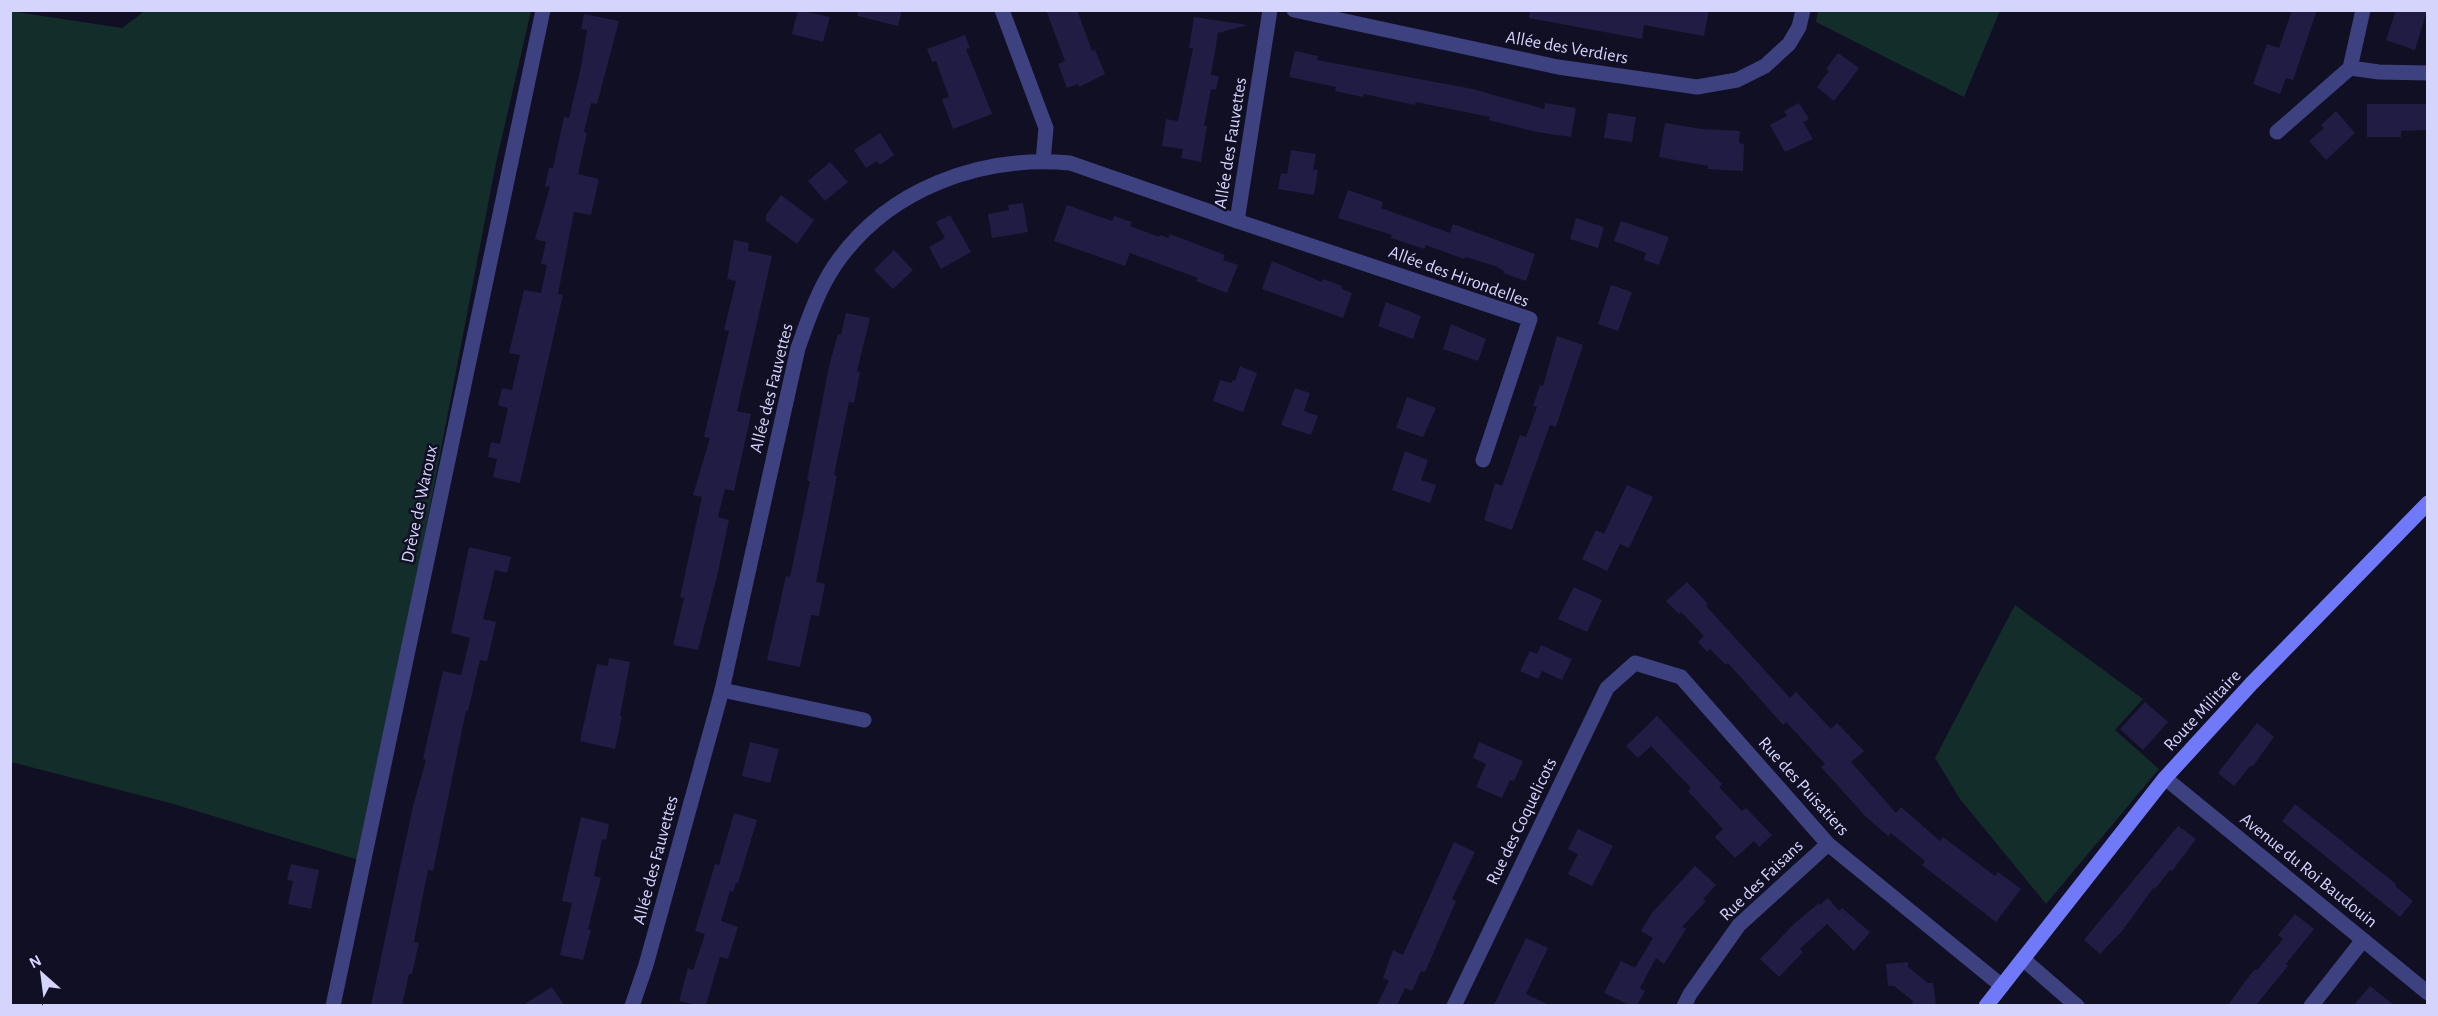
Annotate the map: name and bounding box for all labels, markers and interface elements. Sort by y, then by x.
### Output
street label: Allée des Verdiers [1504,28,1629,68]
street label: Allée des Fauvettes [1212,76,1250,210]
street label: Allée des Hirondelles [1386,243,1531,311]
street label: Allée des Fauvettes [747,322,797,455]
street label: Drève de Waroux [399,444,441,565]
street label: Route Militaire [2161,667,2245,755]
street label: Rue des Puisatiers [1754,734,1852,839]
street label: Rue des Coquelicots [1483,755,1560,888]
street label: Allée des Fauvettes [630,794,682,927]
street label: Avenue du Roi Baudouin [2236,810,2380,931]
street label: Rue des Faisans [1717,837,1807,925]
north arrow [12,944,72,1004]
text: N [27,952,44,971]

